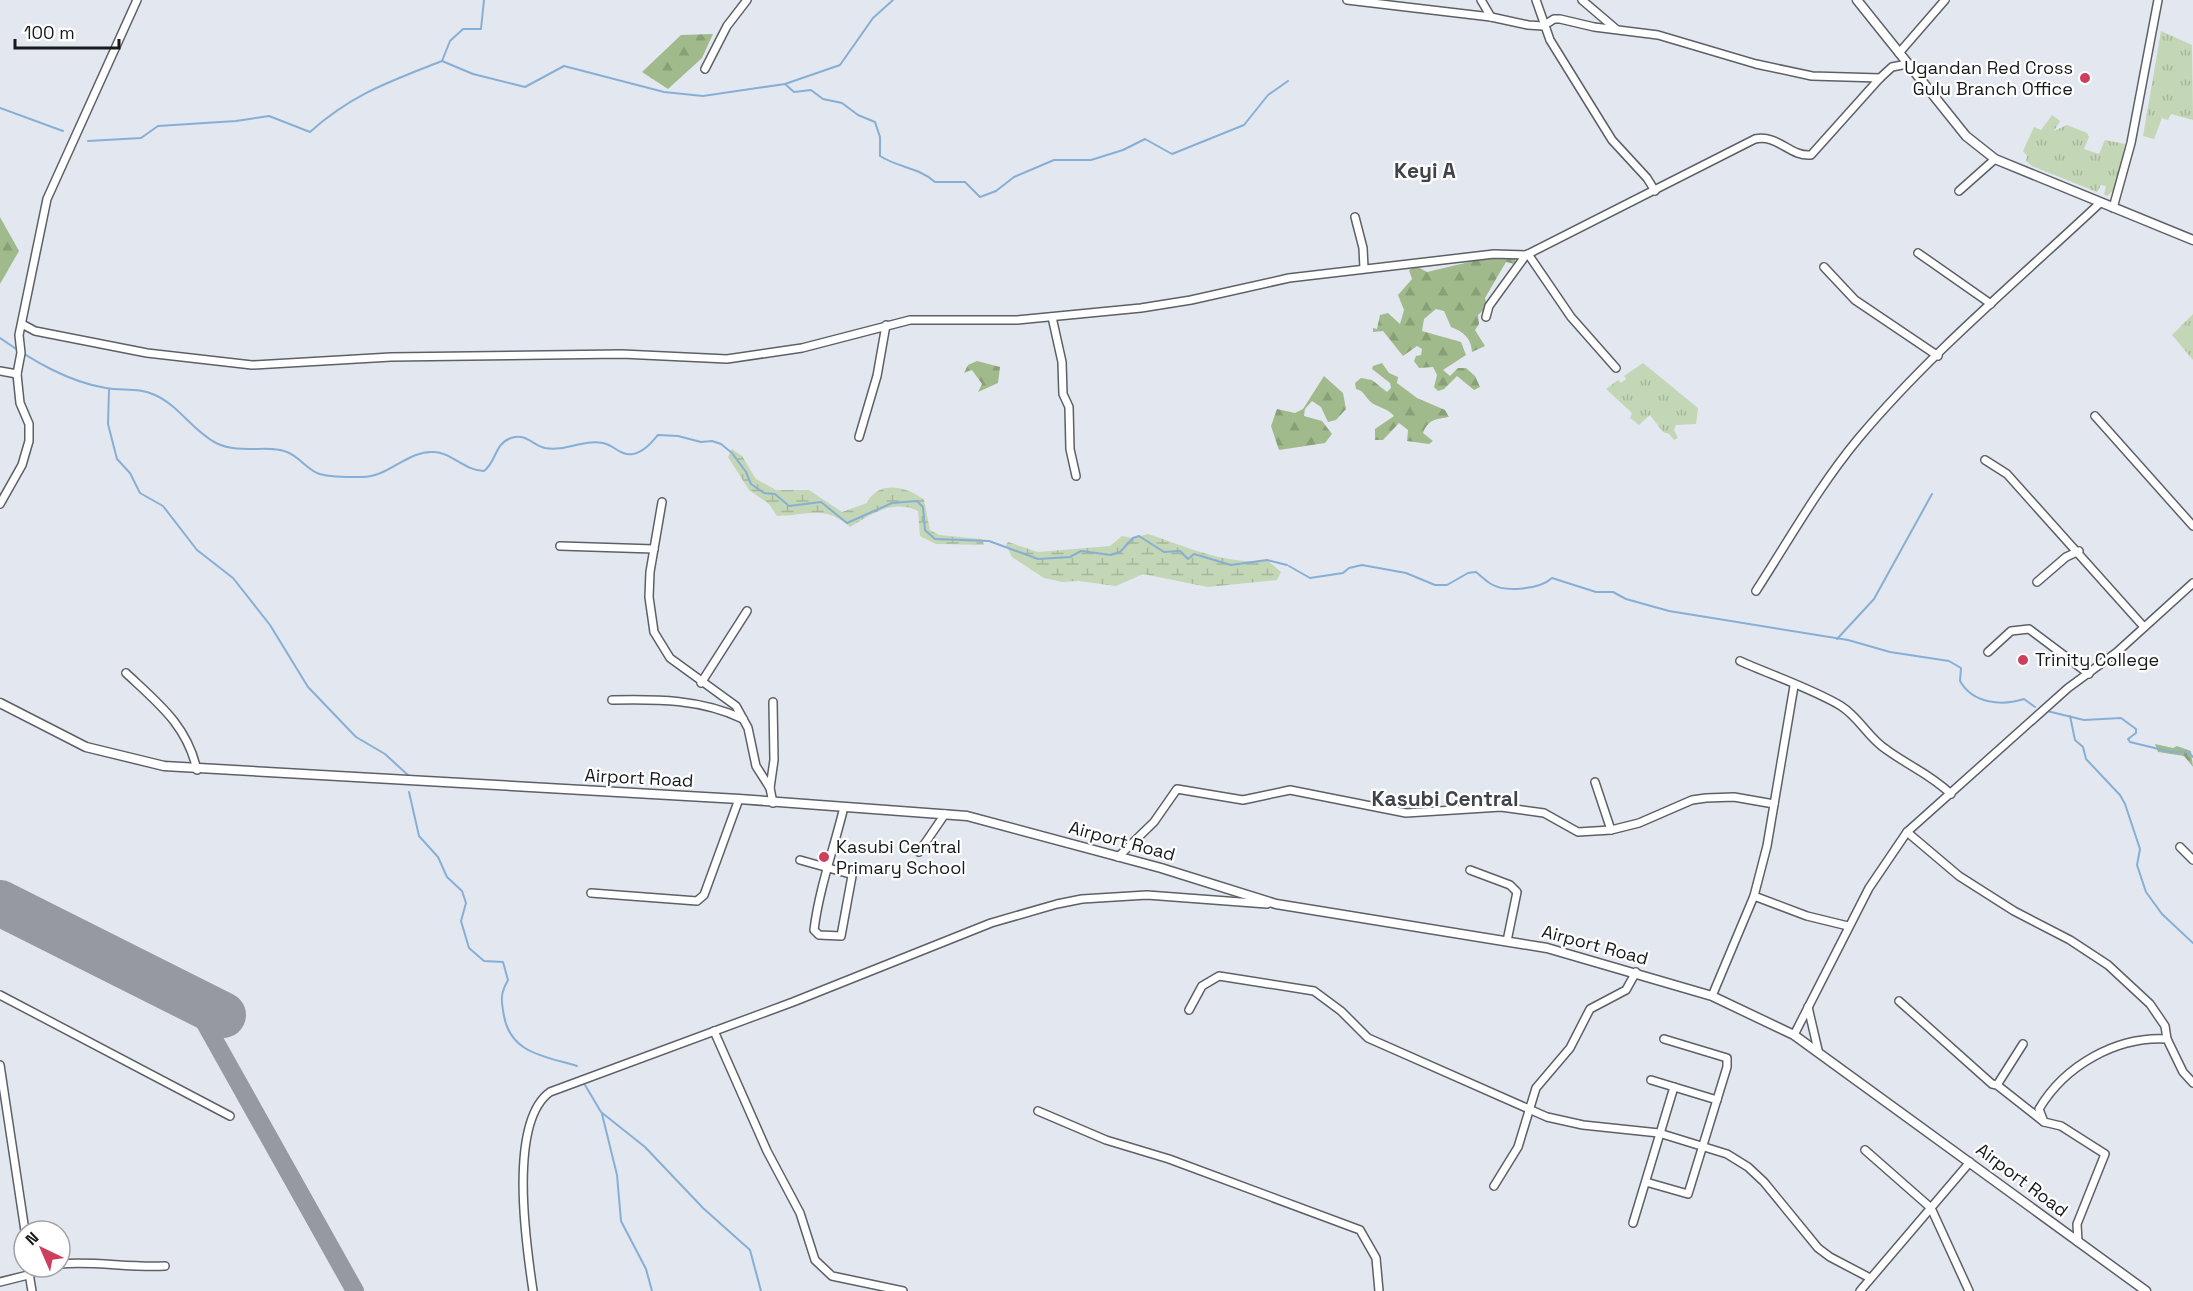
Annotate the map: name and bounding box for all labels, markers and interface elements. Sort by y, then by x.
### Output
scale bar [15,12,118,50]
text: 100 m [24,21,75,44]
place label: Ugandan Red Cross Gulu Branch Office [1904,56,2073,100]
marker: Ugandan Red Cross Gulu Branch Office [2078,71,2092,85]
district label: Keyi A [1394,157,1456,184]
place label: Trinity College [2035,648,2159,671]
marker: Trinity College [2016,653,2030,667]
street label: Airport Road [584,763,694,792]
district label: Kasubi Central [1371,785,1519,812]
street label: Airport Road [1066,815,1178,866]
place label: Kasubi Central Primary School [836,835,966,879]
marker: Kasubi Central Primary School [817,850,831,864]
street label: Airport Road [1539,919,1651,970]
street label: Airport Road [1972,1138,2073,1222]
north arrow [12,1219,72,1279]
text: N [21,1227,43,1250]

